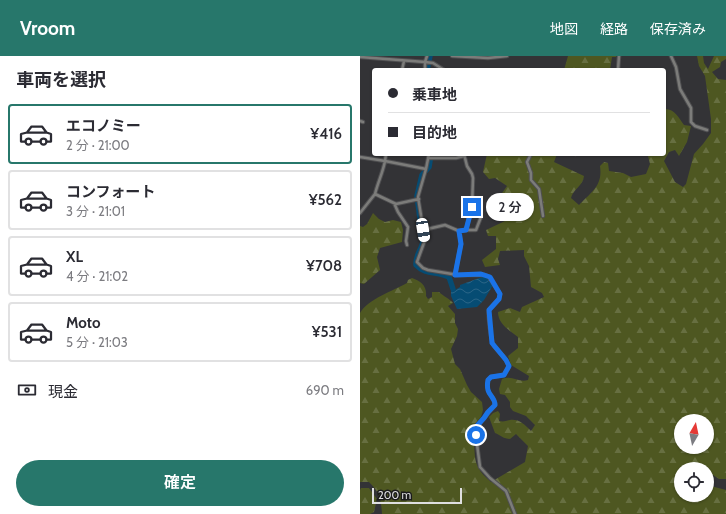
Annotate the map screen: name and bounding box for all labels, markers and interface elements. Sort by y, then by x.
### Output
text: Vroom [20,17,75,40]
text: 地図 [550,20,578,38]
text: 経路 [600,20,628,38]
text: 保存済み [650,20,706,38]
text: 車両を選択 [16,69,106,91]
text: 乗車地 [412,86,457,104]
icon: car [18,116,54,152]
text: エコノミー [66,117,141,135]
text: 目的地 [412,124,457,142]
text: ¥416 [310,125,342,143]
text: 2 分 · 21:00 [66,137,130,153]
icon: car [18,182,54,218]
text: コンフォート [66,183,156,201]
text: ¥562 [309,191,342,209]
callout: 2 分 [486,193,534,221]
route end [463,198,481,216]
text: 2 分 [499,199,521,215]
text: 3 分 · 21:01 [66,203,125,219]
car [415,217,431,243]
icon: car [18,248,54,284]
text: XL [66,248,83,266]
text: ¥708 [306,257,342,275]
text: 4 分 · 21:02 [66,268,128,284]
icon: car [18,314,54,350]
text: Moto [66,314,100,332]
text: ¥531 [312,323,342,341]
text: 5 分 · 21:03 [66,334,128,350]
icon: cash [16,379,38,401]
text: 690 m [306,382,344,398]
text: 現金 [48,383,78,401]
north arrow [674,414,714,454]
map controls [674,414,714,502]
route start [467,426,485,444]
button: 確定 [16,460,344,506]
button: locate [674,462,714,502]
scale bar [372,486,462,505]
text: 200 m [378,488,411,502]

